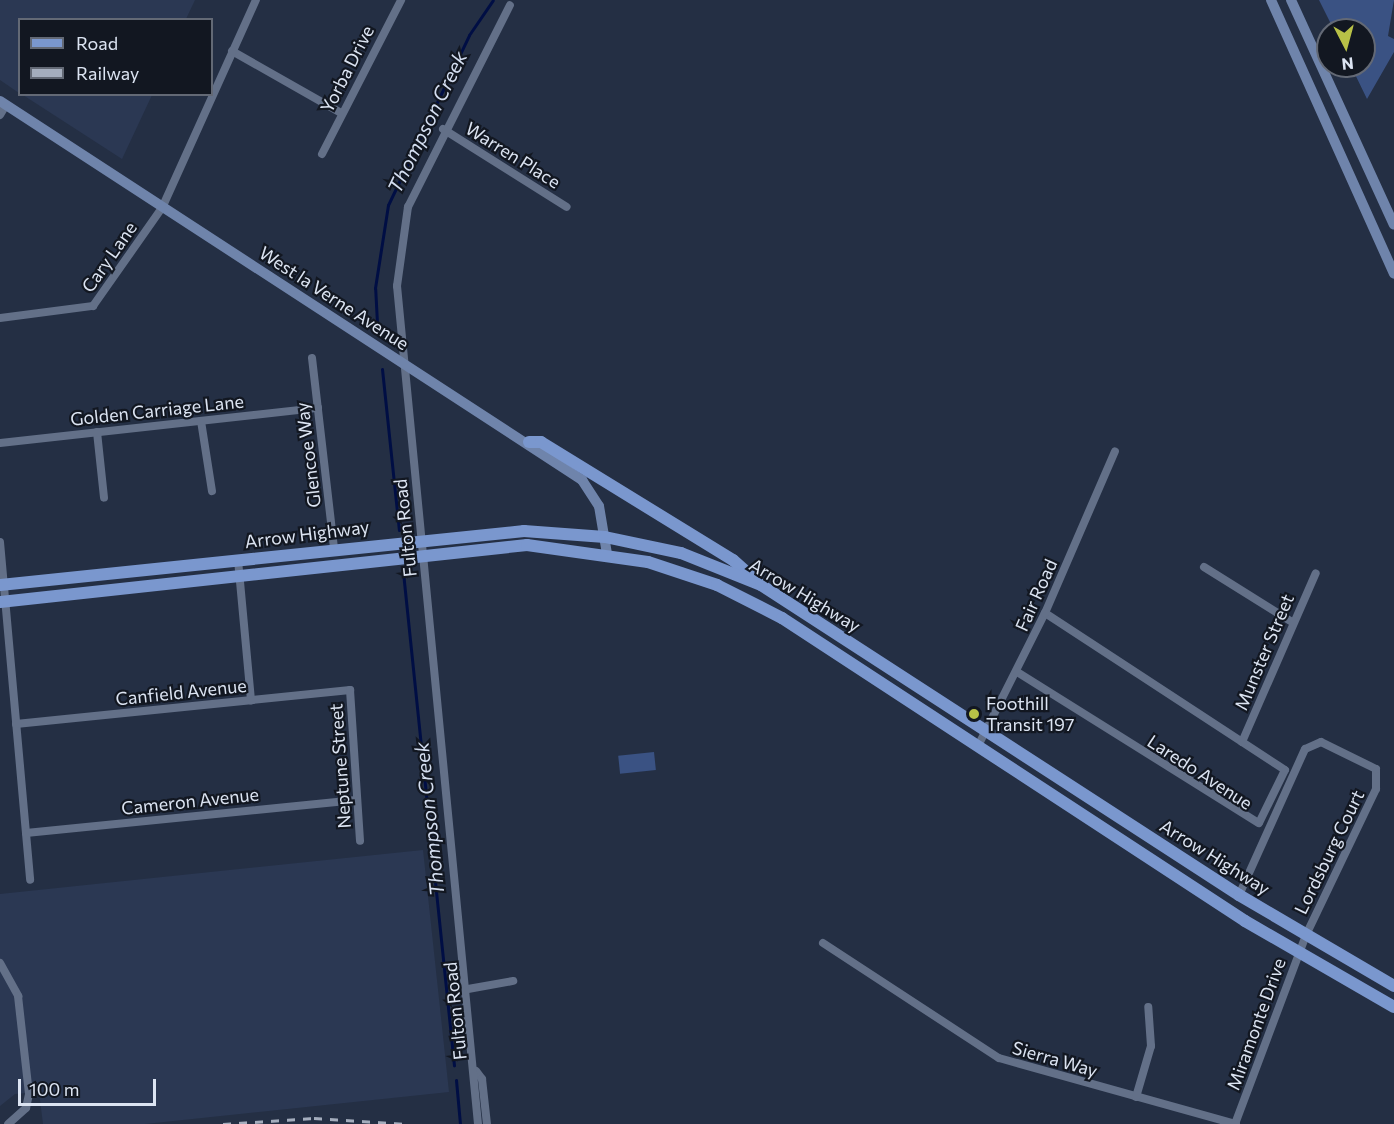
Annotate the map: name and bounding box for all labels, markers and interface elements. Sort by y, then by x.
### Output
legend [18,18,213,96]
north arrow [1316,18,1376,78]
street label: Yorba Drive [316,22,378,116]
text: Road [76,32,118,54]
water label: Thompson Creek [382,47,472,197]
text: N [1341,54,1355,74]
text: Railway [76,62,139,84]
street label: Warren Place [462,117,564,193]
street label: Cary Lane [77,218,141,296]
street label: West la Verne Avenue [255,242,413,354]
street label: Golden Carriage Lane [69,390,245,430]
street label: Glencoe Way [291,401,325,509]
street label: Fulton Road [389,478,421,578]
street label: Arrow Highway [243,516,371,552]
street label: Arrow Highway [746,553,864,637]
street label: Fair Road [1011,556,1061,634]
street label: Munster Street [1230,591,1298,713]
street label: Canfield Avenue [114,674,248,710]
place label: Foothill Transit 197 [986,693,1074,736]
street label: Neptune Street [325,703,355,829]
marker: Foothill Transit 197 [967,707,981,721]
street label: Laredo Avenue [1144,730,1256,814]
water label: Thompson Creek [409,741,449,897]
street label: Cameron Avenue [120,783,260,819]
street label: Lordsburg Court [1290,786,1368,918]
street label: Arrow Highway [1156,815,1274,899]
street label: Miramonte Drive [1222,955,1290,1093]
street label: Fulton Road [439,961,471,1061]
street label: Sierra Way [1010,1037,1100,1081]
scale bar [21,1067,159,1105]
text: 100 m [29,1078,79,1100]

